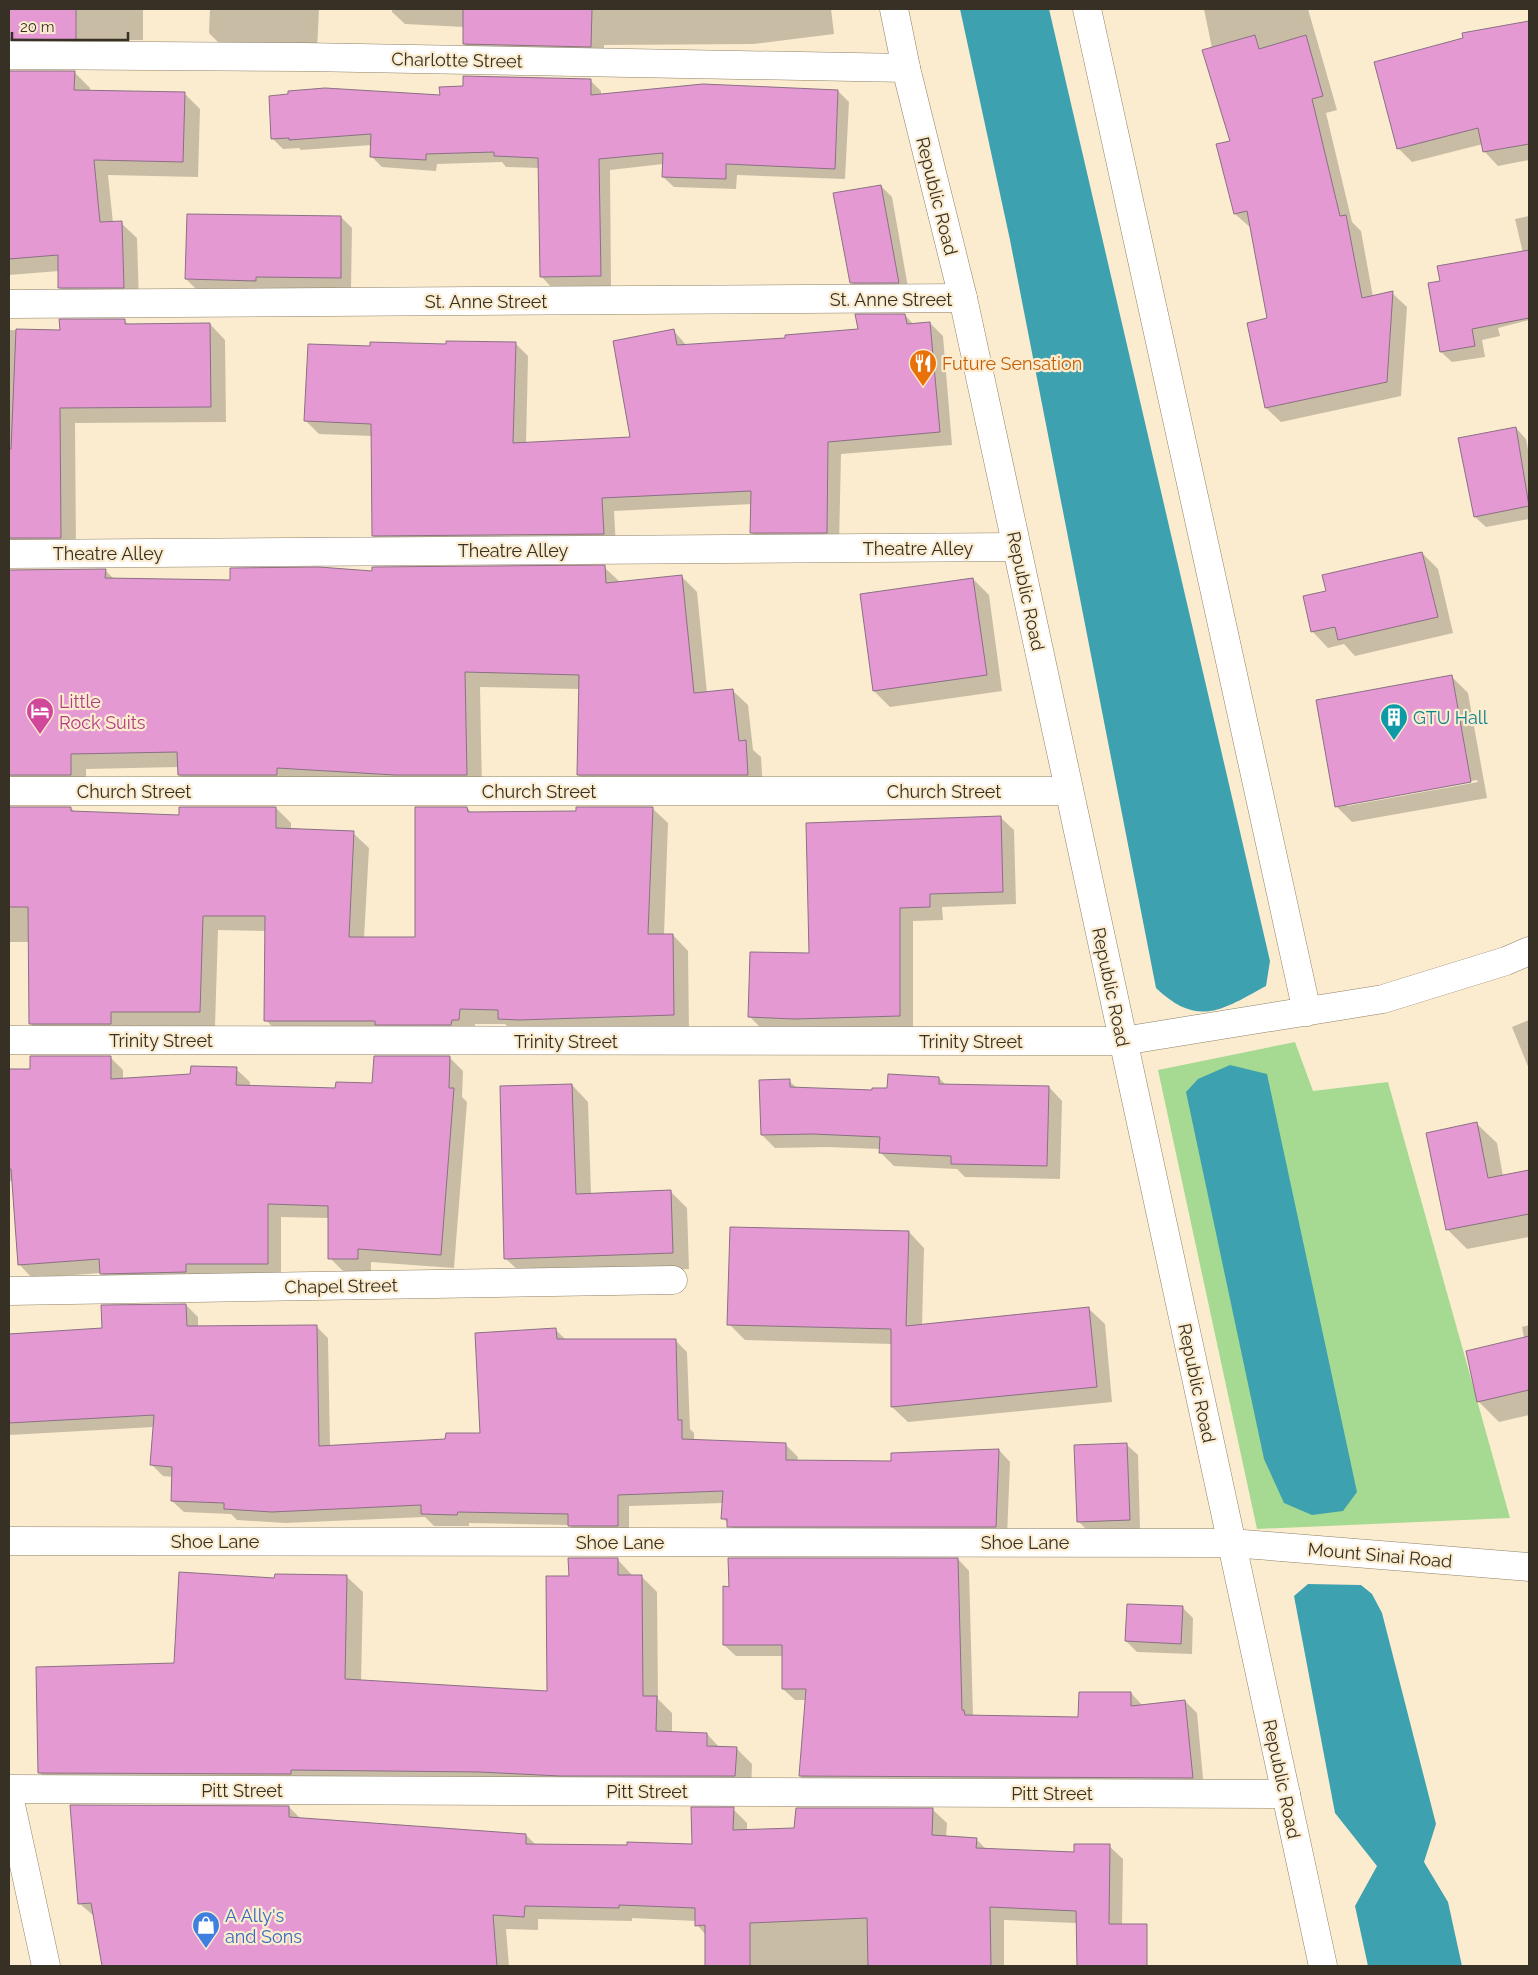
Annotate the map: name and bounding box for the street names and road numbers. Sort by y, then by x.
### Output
street label: Charlotte Street [391,48,523,72]
street label: Republic Road [912,135,962,257]
street label: St. Anne Street [830,289,952,310]
street label: St. Anne Street [425,291,547,312]
street label: Republic Road [1003,529,1049,653]
street label: Theatre Alley [863,538,973,559]
street label: Theatre Alley [458,540,568,561]
street label: Theatre Alley [53,543,163,564]
street label: Church Street [77,781,191,802]
street label: Church Street [482,781,596,802]
street label: Church Street [887,781,1001,802]
street label: Republic Road [1088,925,1134,1049]
street label: Trinity Street [109,1030,213,1051]
street label: Trinity Street [514,1031,618,1052]
street label: Trinity Street [919,1031,1023,1052]
street label: Chapel Street [284,1275,398,1297]
street label: Republic Road [1174,1321,1220,1445]
street label: Shoe Lane [171,1531,260,1552]
street label: Shoe Lane [576,1532,665,1553]
street label: Shoe Lane [981,1532,1070,1553]
street label: Mount Sinai Road [1307,1538,1453,1572]
street label: Republic Road [1259,1717,1305,1841]
street label: Pitt Street [201,1780,283,1801]
street label: Pitt Street [606,1781,688,1802]
street label: Pitt Street [1011,1783,1093,1804]

